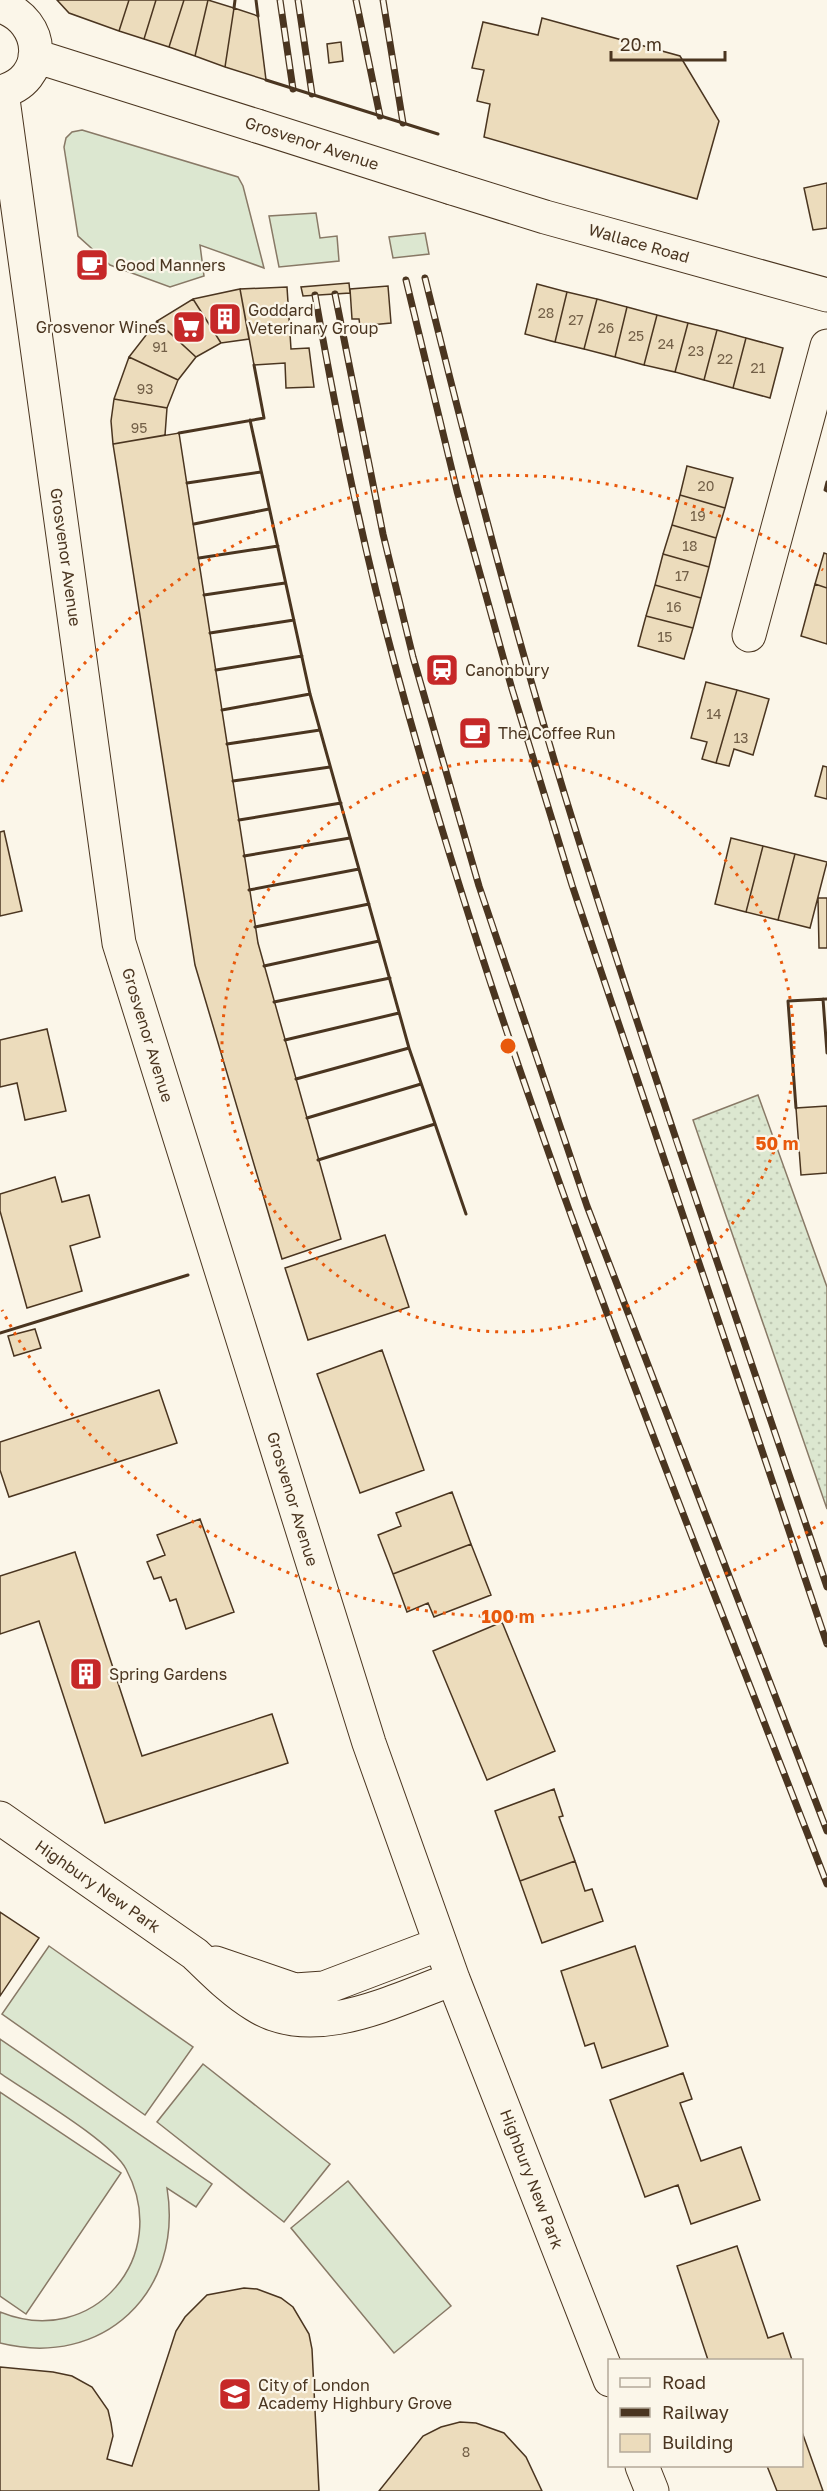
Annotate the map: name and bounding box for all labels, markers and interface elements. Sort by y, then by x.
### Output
scale bar [611,24,725,62]
text: 20 m [620,33,662,55]
street label: Grosvenor Avenue [243,112,381,174]
street label: Wallace Road [586,219,692,267]
cafe icon: Good Manners [74,247,110,283]
place label: Good Manners [115,255,226,275]
place label: Goddard Veterinary Group [248,300,378,338]
building icon: Goddard Veterinary Group [207,301,243,337]
house number: 28 [538,304,554,321]
supermarket icon: Grosvenor Wines [171,309,207,345]
house number: 27 [568,311,584,328]
place label: Grosvenor Wines [36,317,166,337]
house number: 26 [598,319,614,336]
house number: 25 [628,327,644,344]
house number: 24 [658,335,674,352]
house number: 91 [152,338,168,355]
house number: 23 [688,342,704,359]
house number: 22 [717,350,733,367]
house number: 21 [751,359,766,376]
house number: 93 [137,380,153,397]
house number: 95 [131,419,147,436]
house number: 20 [698,477,714,494]
street label: Grosvenor Avenue [46,487,86,627]
house number: 19 [690,507,706,524]
house number: 18 [682,537,698,554]
house number: 17 [675,567,689,584]
house number: 16 [666,598,682,615]
house number: 15 [658,628,672,645]
station icon: Canonbury [424,652,460,688]
place label: Canonbury [465,660,549,680]
house number: 14 [706,705,722,722]
cafe icon: The Coffee Run [457,715,493,751]
place label: The Coffee Run [498,723,616,743]
house number: 13 [734,729,748,746]
street label: Grosvenor Avenue [118,965,178,1105]
centre of rings [498,1036,518,1056]
text: 50 m [756,1132,798,1154]
street label: Grosvenor Avenue [263,1429,323,1569]
text: 100 m [482,1605,534,1627]
building icon: Spring Gardens [68,1656,104,1692]
place label: Spring Gardens [109,1664,227,1684]
street label: Highbury New Park [32,1835,164,1937]
street label: Highbury New Park [496,2106,568,2252]
legend [608,2359,803,2467]
text: Road [662,2371,706,2393]
place label: City of London Academy Highbury Grove [258,2375,452,2413]
school or university icon: City of London Academy Highbury Grove [217,2376,253,2412]
text: Railway [662,2401,729,2423]
text: Building [662,2431,733,2453]
house number: 8 [462,2443,470,2460]

